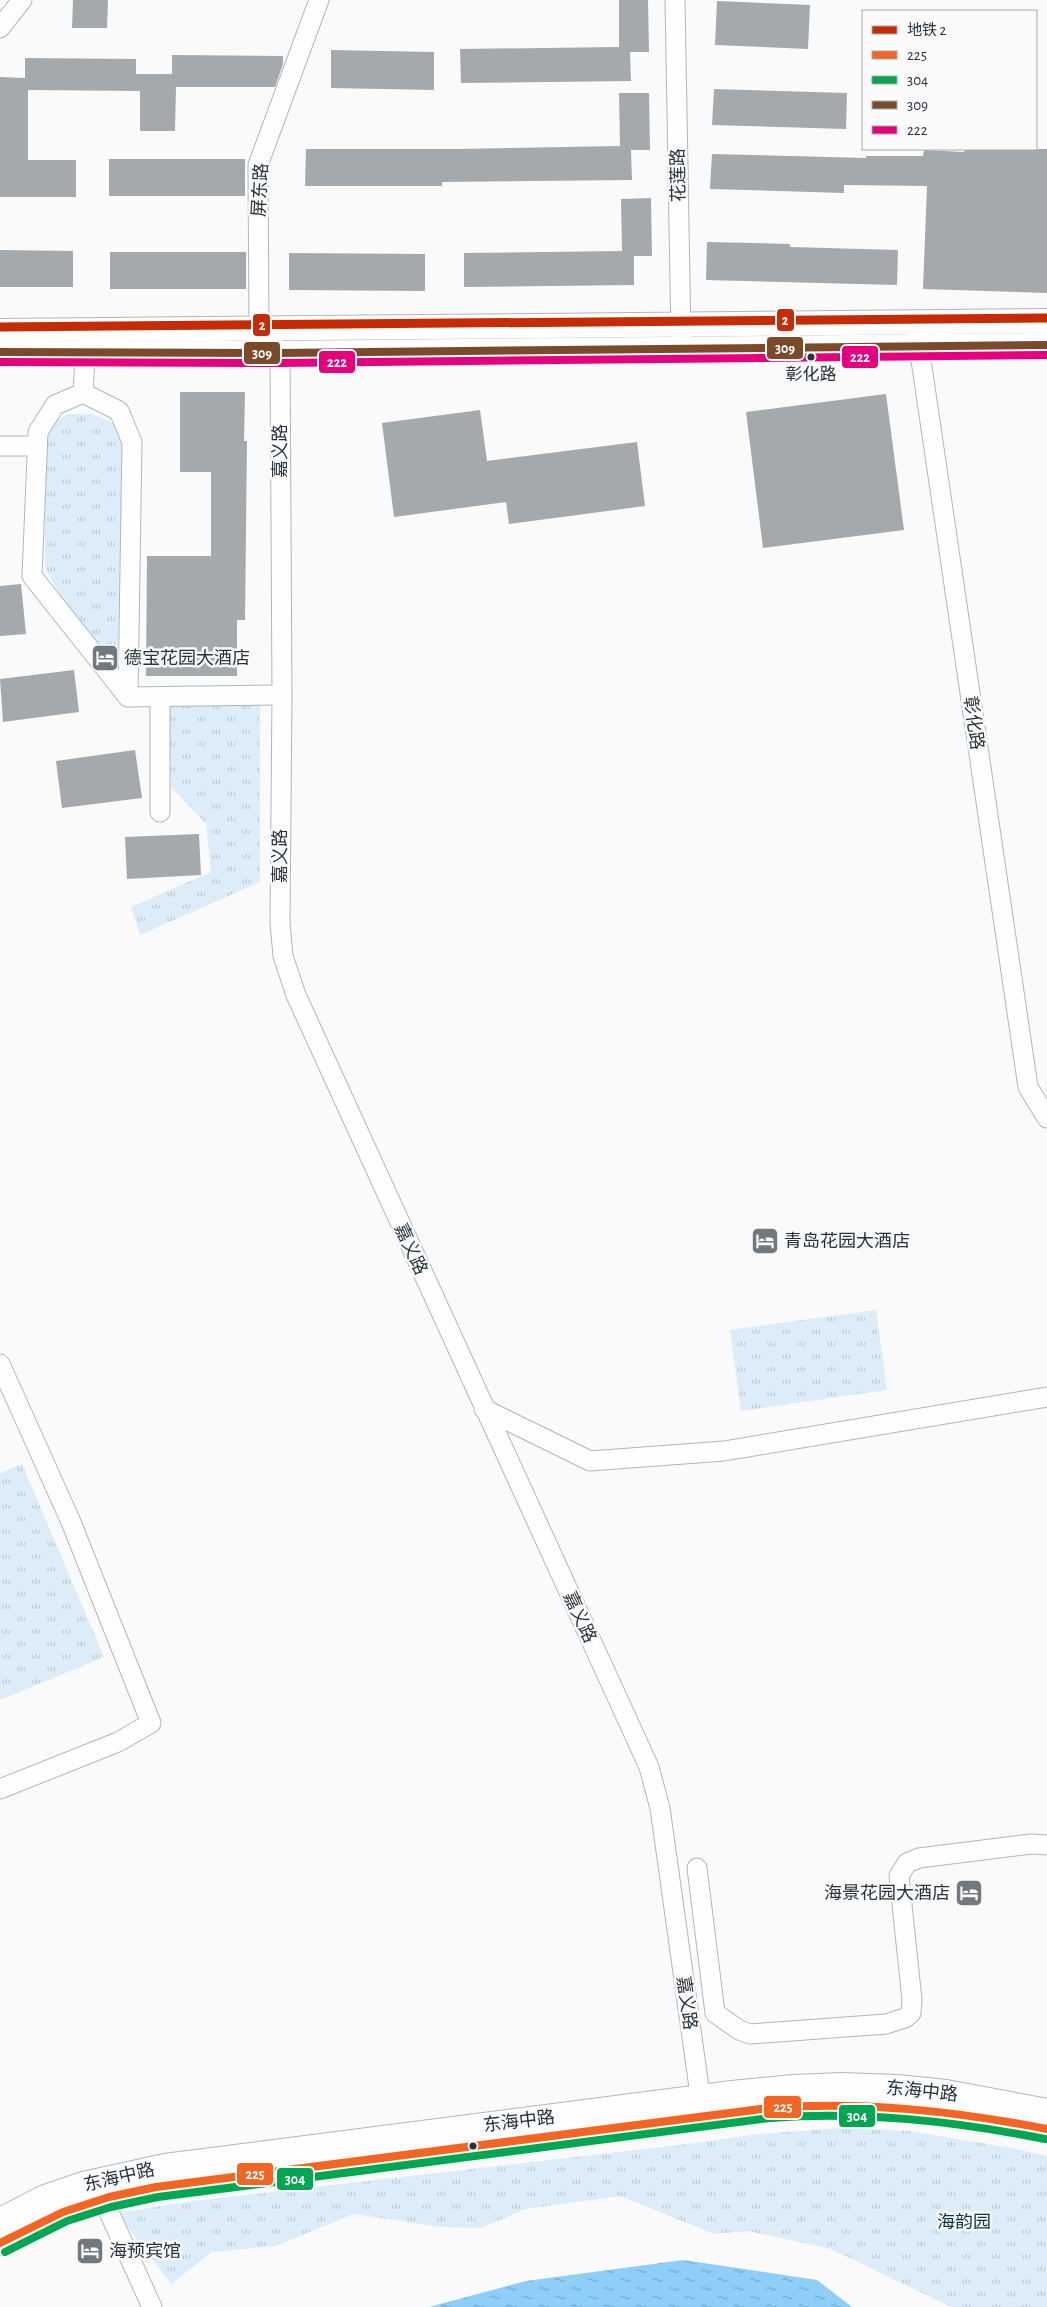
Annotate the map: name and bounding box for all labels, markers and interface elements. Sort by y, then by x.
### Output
legend [862,10,1037,150]
text: 地铁 2 [907,22,946,38]
text: 225 [907,48,927,63]
text: 304 [907,73,928,88]
text: 309 [907,98,928,113]
text: 222 [907,123,928,138]
street label: 花莲路 [668,148,688,202]
street label: 屏东路 [249,163,271,217]
line badge: 2 [776,308,795,332]
line badge: 2 [252,313,271,337]
text: 2 [782,314,789,328]
text: 2 [259,319,266,333]
line badge: 309 [766,336,804,360]
line badge: 309 [243,341,281,365]
text: 309 [775,342,795,356]
line badge: 222 [841,345,879,369]
text: 309 [252,347,272,361]
line badge: 222 [318,350,356,374]
text: 222 [850,351,870,365]
marker: 彰化路 [806,352,816,362]
text: 222 [327,356,347,370]
place label: 彰化路 [786,365,837,383]
street label: 嘉义路 [270,424,290,478]
hotel icon: 德宝花园大酒店 [90,643,120,673]
place label: 德宝花园大酒店 [124,648,250,668]
street label: 彰化路 [960,695,988,751]
street label: 嘉义路 [270,829,290,883]
street label: 嘉义路 [391,1220,431,1278]
hotel icon: 青岛花园大酒店 [750,1226,780,1256]
place label: 青岛花园大酒店 [784,1231,910,1251]
street label: 嘉义路 [560,1588,600,1646]
hotel icon: 海景花园大酒店 [954,1878,984,1908]
place label: 海景花园大酒店 [824,1883,950,1903]
street label: 嘉义路 [673,1975,701,2031]
street label: 东海中路 [885,2077,959,2105]
line badge: 225 [763,2095,802,2119]
text: 225 [773,2101,793,2115]
line badge: 304 [838,2104,876,2128]
street label: 东海中路 [482,2107,556,2135]
text: 304 [847,2110,867,2124]
unlabelled marker [468,2141,478,2151]
street label: 东海中路 [82,2159,156,2195]
line badge: 225 [236,2162,274,2186]
line badge: 304 [276,2167,314,2191]
text: 225 [245,2168,265,2182]
text: 304 [285,2173,305,2187]
park label: 海韵园 [937,2212,991,2232]
hotel icon: 海预宾馆 [75,2236,105,2266]
place label: 海预宾馆 [109,2241,181,2261]

